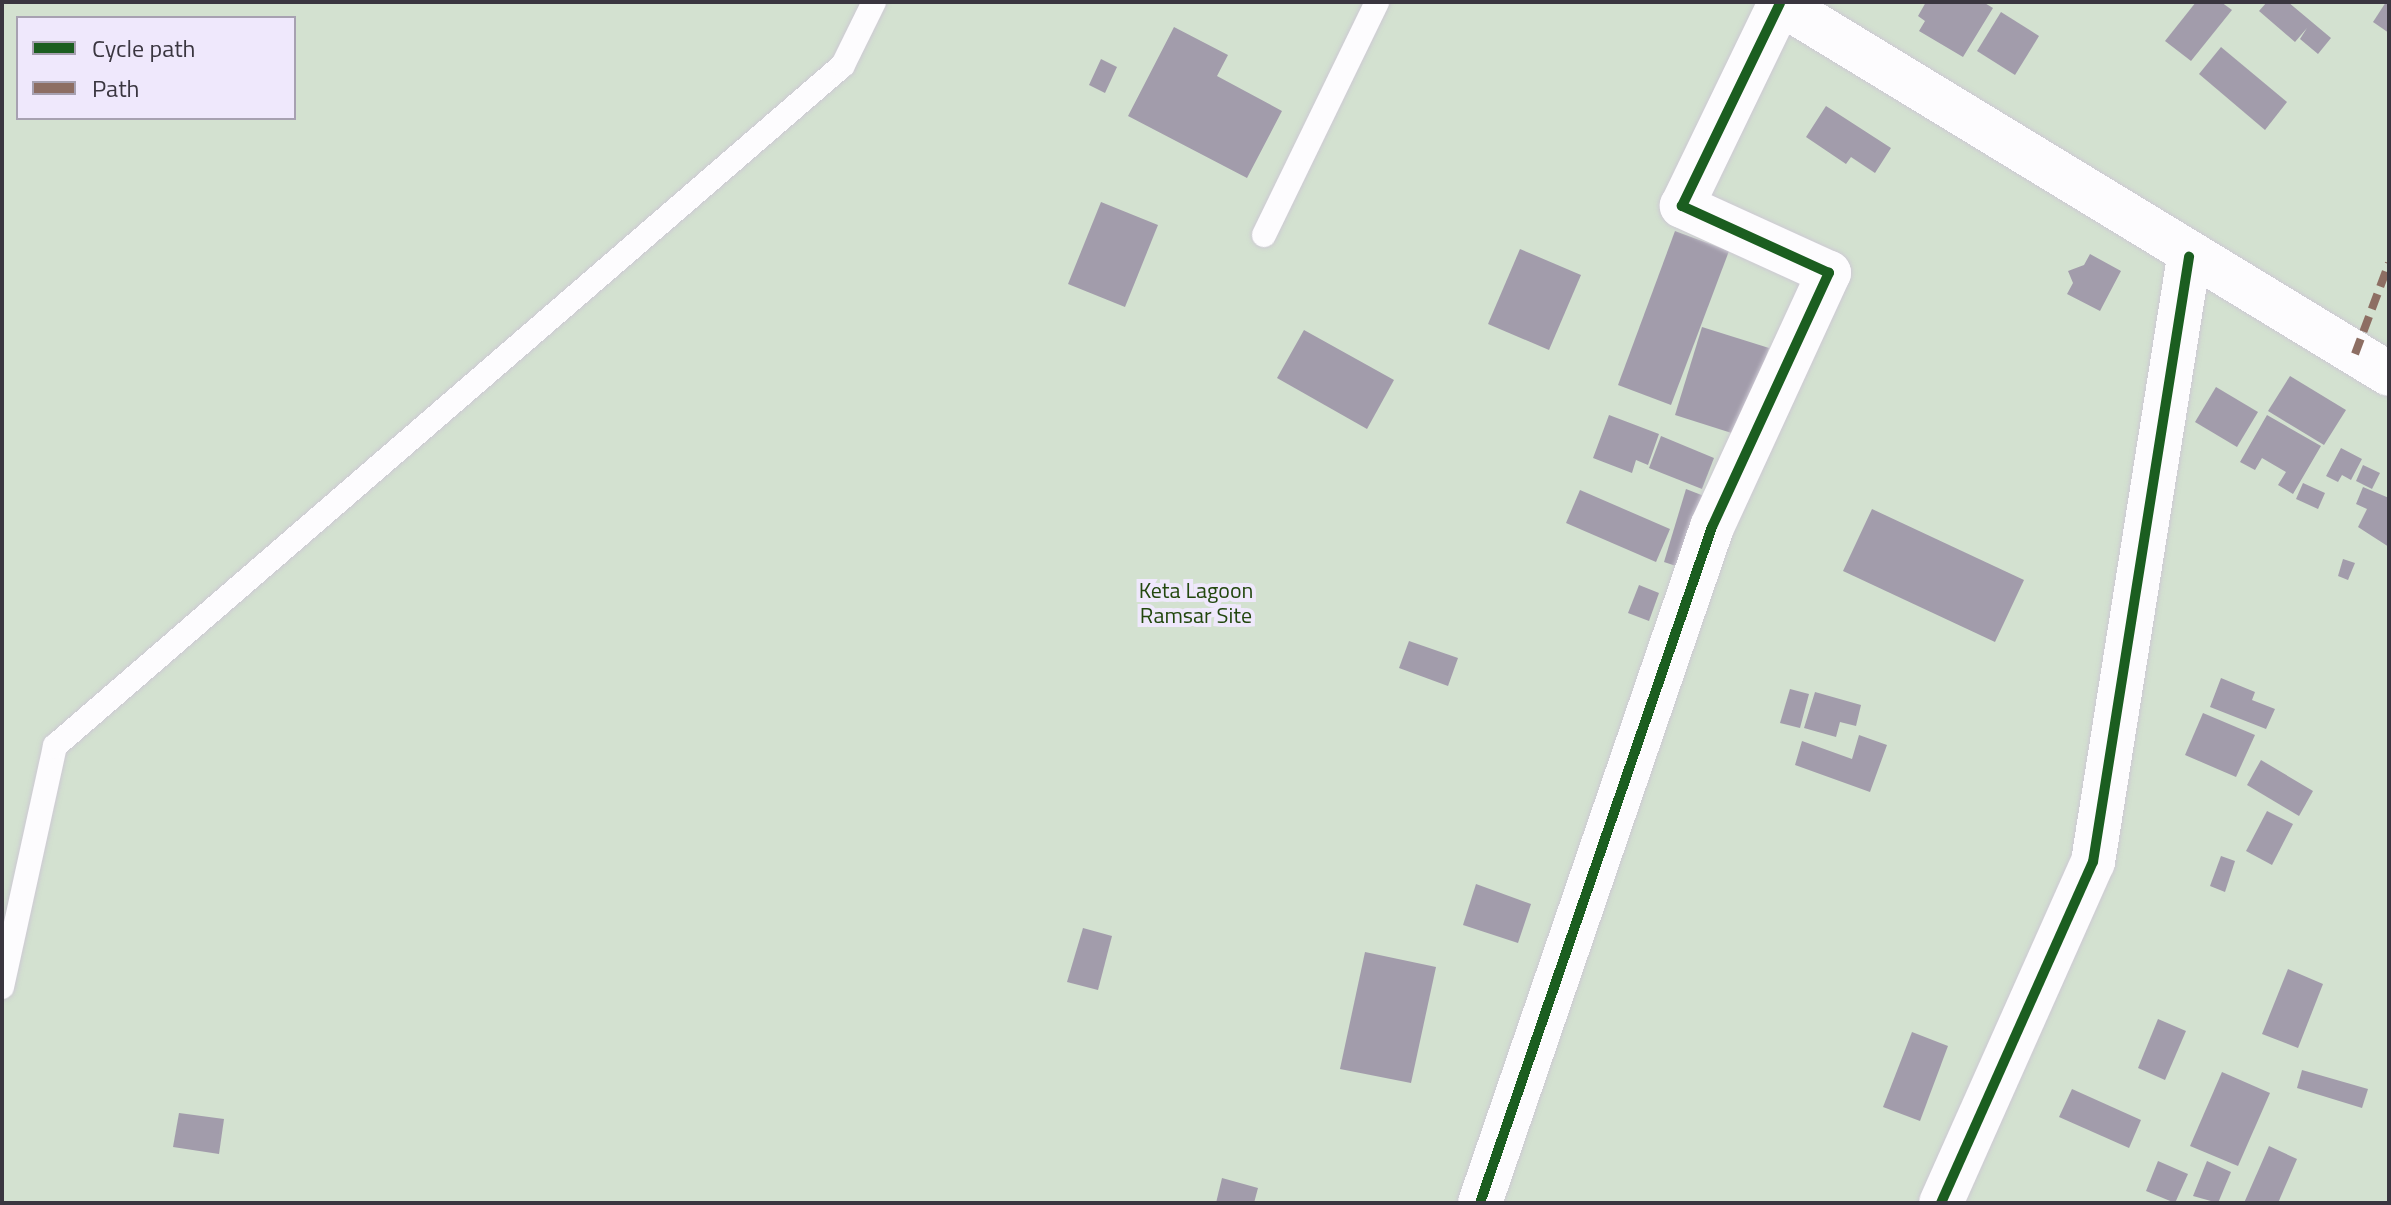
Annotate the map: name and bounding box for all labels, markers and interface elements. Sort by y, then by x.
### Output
legend [16,16,296,120]
text: Cycle path [92,30,195,66]
text: Path [92,70,139,106]
park label: Keta Lagoon Ramsar Site [1139,577,1253,628]

